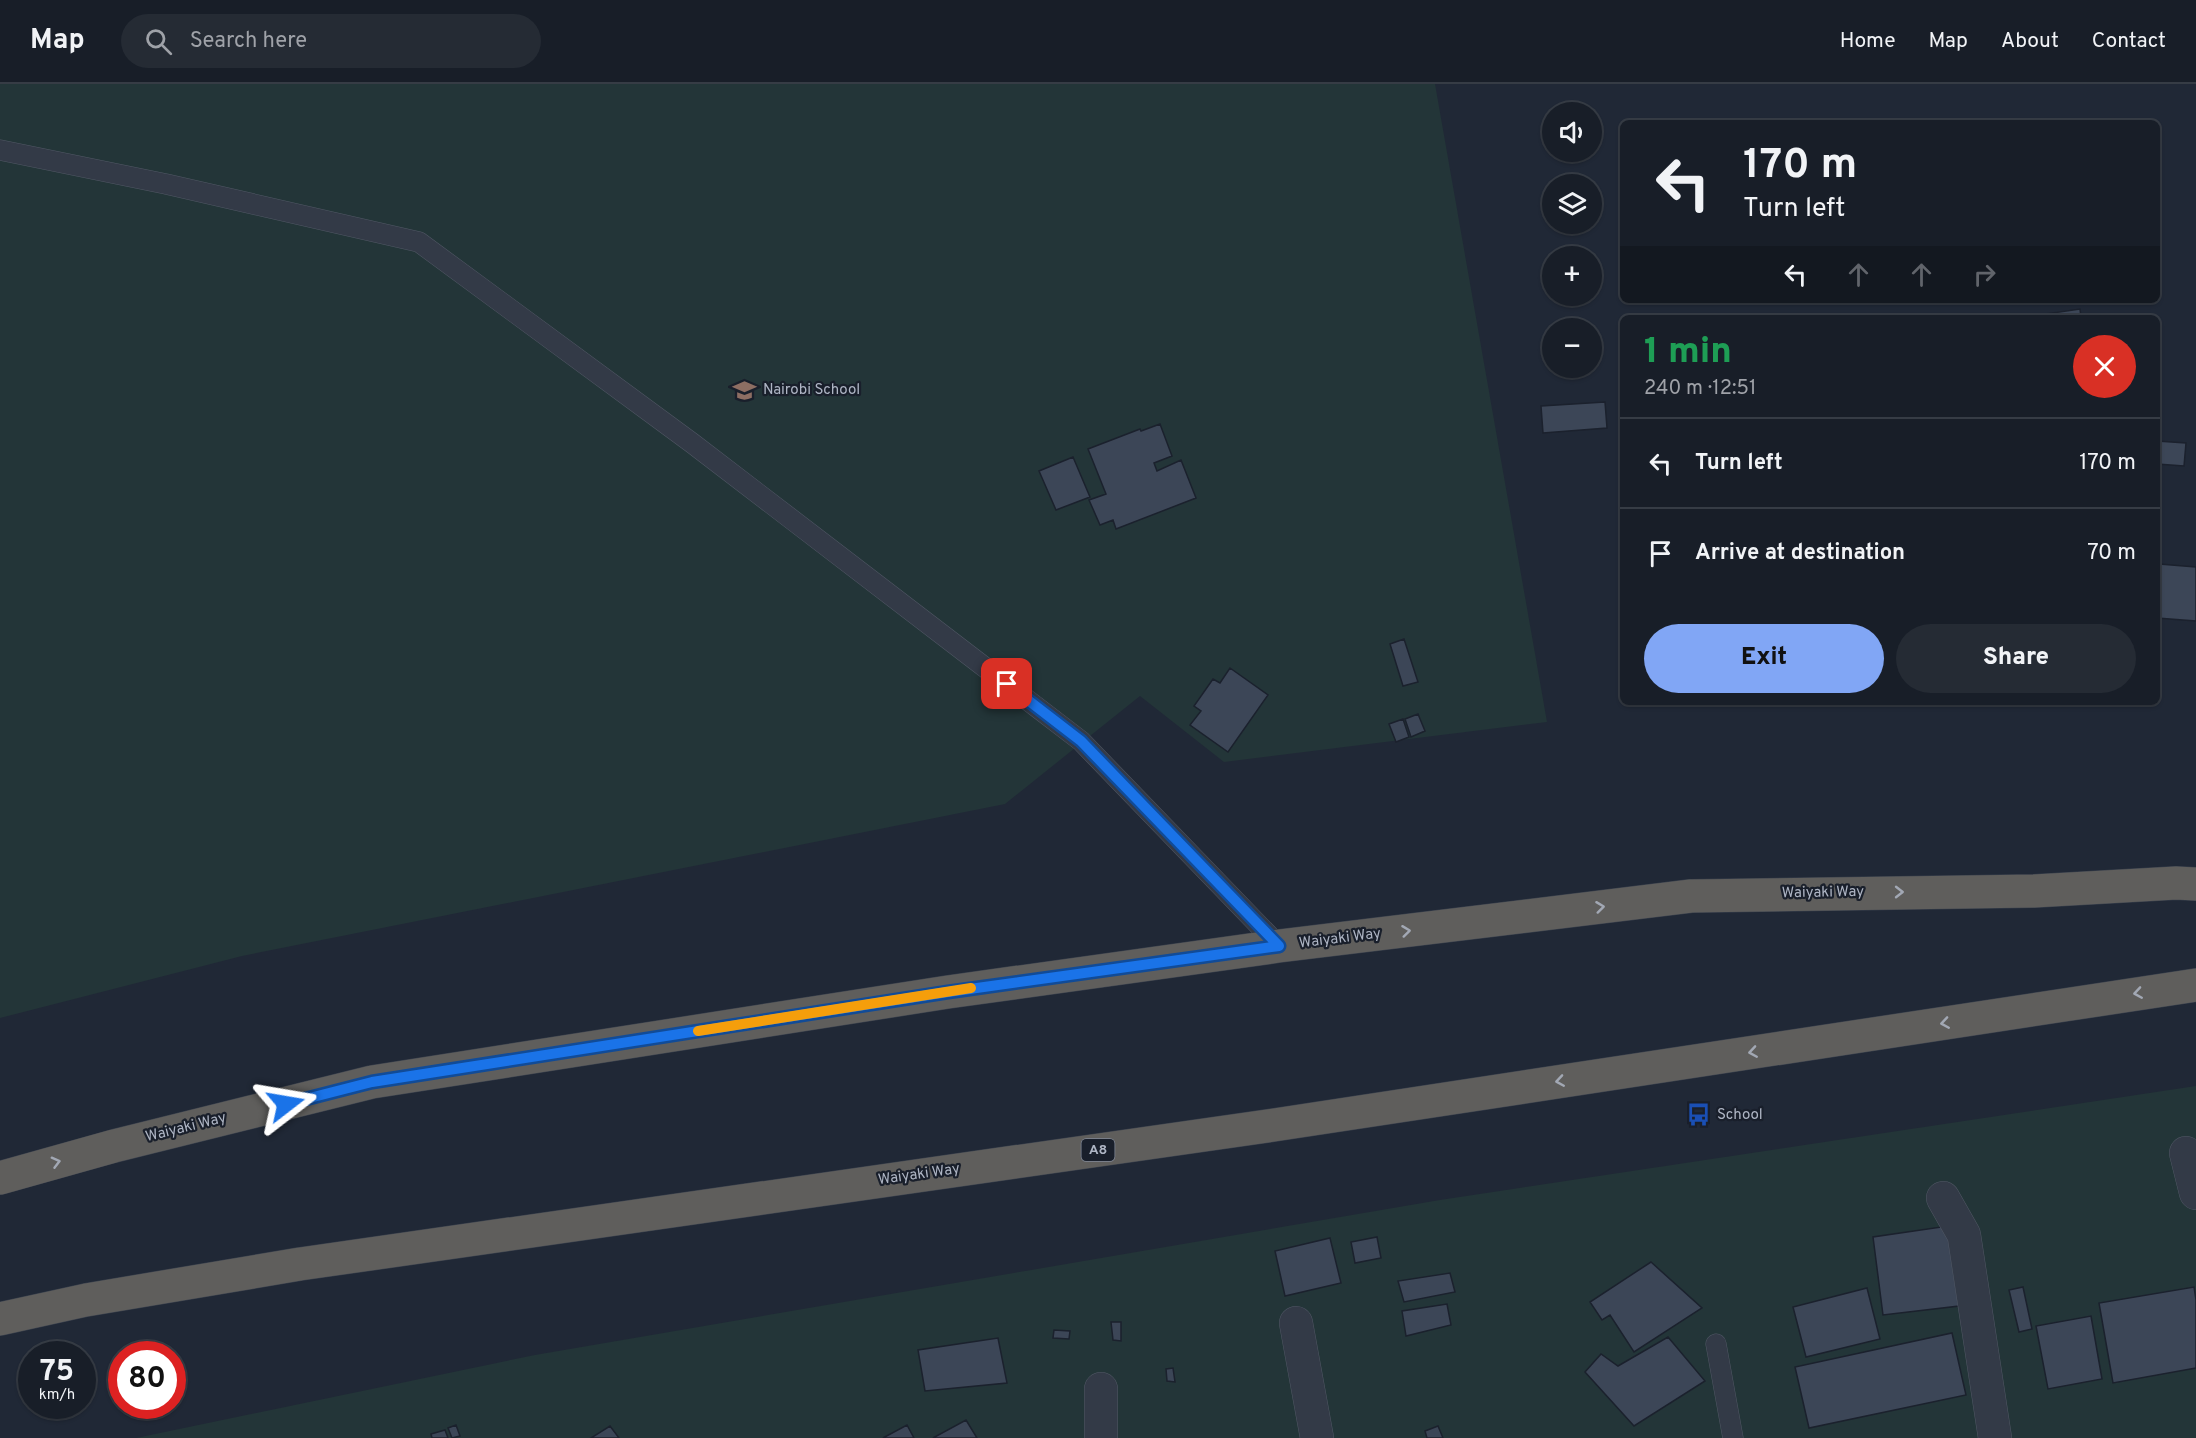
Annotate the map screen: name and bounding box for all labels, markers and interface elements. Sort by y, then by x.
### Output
search box [121,14,541,68]
text: Map [30,23,85,59]
icon: search [142,25,175,58]
text: Search here [190,28,307,55]
text: Home [1840,28,1896,55]
text: Map [1929,28,1968,55]
text: About [2001,28,2059,55]
text: Contact [2092,28,2166,55]
map controls [1542,102,1602,378]
button: sound [1542,102,1602,162]
text: 170 m [1743,140,1857,193]
icon: left [1644,144,1722,222]
button: layers [1542,174,1602,234]
text: Turn left [1743,192,1845,226]
button: + [1542,246,1602,306]
icon: left [1779,258,1812,291]
icon: ahead [1842,258,1875,291]
icon: ahead [1905,258,1938,291]
icon: right [1968,258,2001,291]
button: − [1542,318,1602,378]
text: 1 min [1644,330,1732,376]
button: close [2073,335,2136,398]
text: 240 m · 12:51 [1644,376,1756,402]
school or university icon: Nairobi School [732,377,758,403]
place label: Nairobi School [763,381,860,400]
icon: left [1644,447,1677,480]
text: Turn left [1695,450,1783,477]
text: 170 m [2079,450,2136,477]
icon: arrive [1644,537,1677,570]
text: Arrive at destination [1695,540,1905,567]
text: 70 m [2087,540,2136,567]
button: Exit [1644,624,1884,693]
button: Share [1896,624,2136,693]
pin [981,658,1032,709]
icon: arrive [990,667,1023,700]
street label: Waiyaki Way [1782,883,1864,903]
one-way arrow [1895,886,1904,898]
one-way arrow [1595,901,1604,913]
street label: Waiyaki Way [1298,925,1382,953]
one-way arrow [1402,925,1411,937]
one-way arrow [2134,987,2143,999]
one-way arrow [1941,1016,1950,1028]
one-way arrow [1748,1045,1758,1058]
position arrow [254,1072,318,1136]
one-way arrow [1555,1075,1564,1087]
bus stop icon: School [1686,1102,1712,1128]
place label: School [1717,1106,1763,1125]
street label: Waiyaki Way [144,1109,228,1147]
road number: A8 [1082,1139,1114,1161]
one-way arrow [51,1157,61,1170]
street label: Waiyaki Way [877,1160,961,1190]
speed limit sign: 80 [108,1341,186,1419]
text: 75 [40,1354,74,1391]
text: km/h [39,1386,75,1405]

